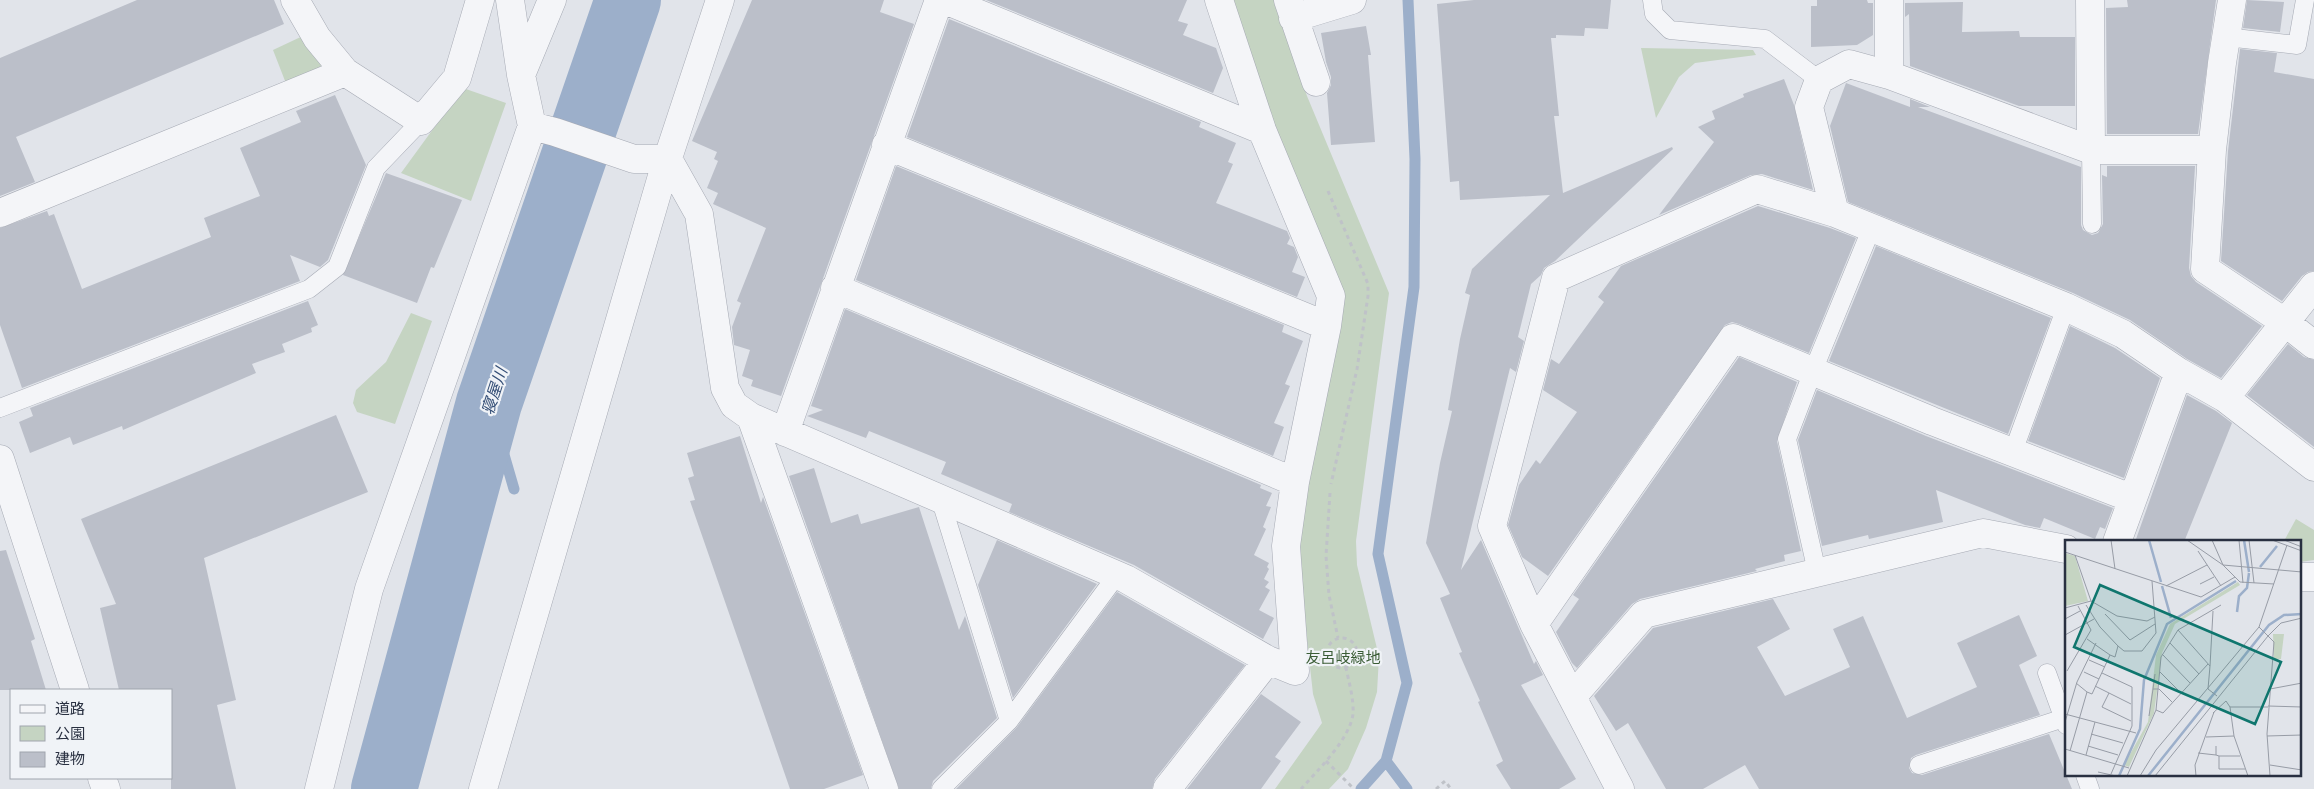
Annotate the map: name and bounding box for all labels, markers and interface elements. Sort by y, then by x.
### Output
water label: 寝屋川 [478,363,512,417]
inset map [2065,540,2302,776]
park label: 友呂岐緑地 [1305,649,1381,667]
legend [10,689,172,779]
text: 道路 [55,700,85,718]
text: 公園 [55,725,85,743]
text: 建物 [55,750,85,768]

